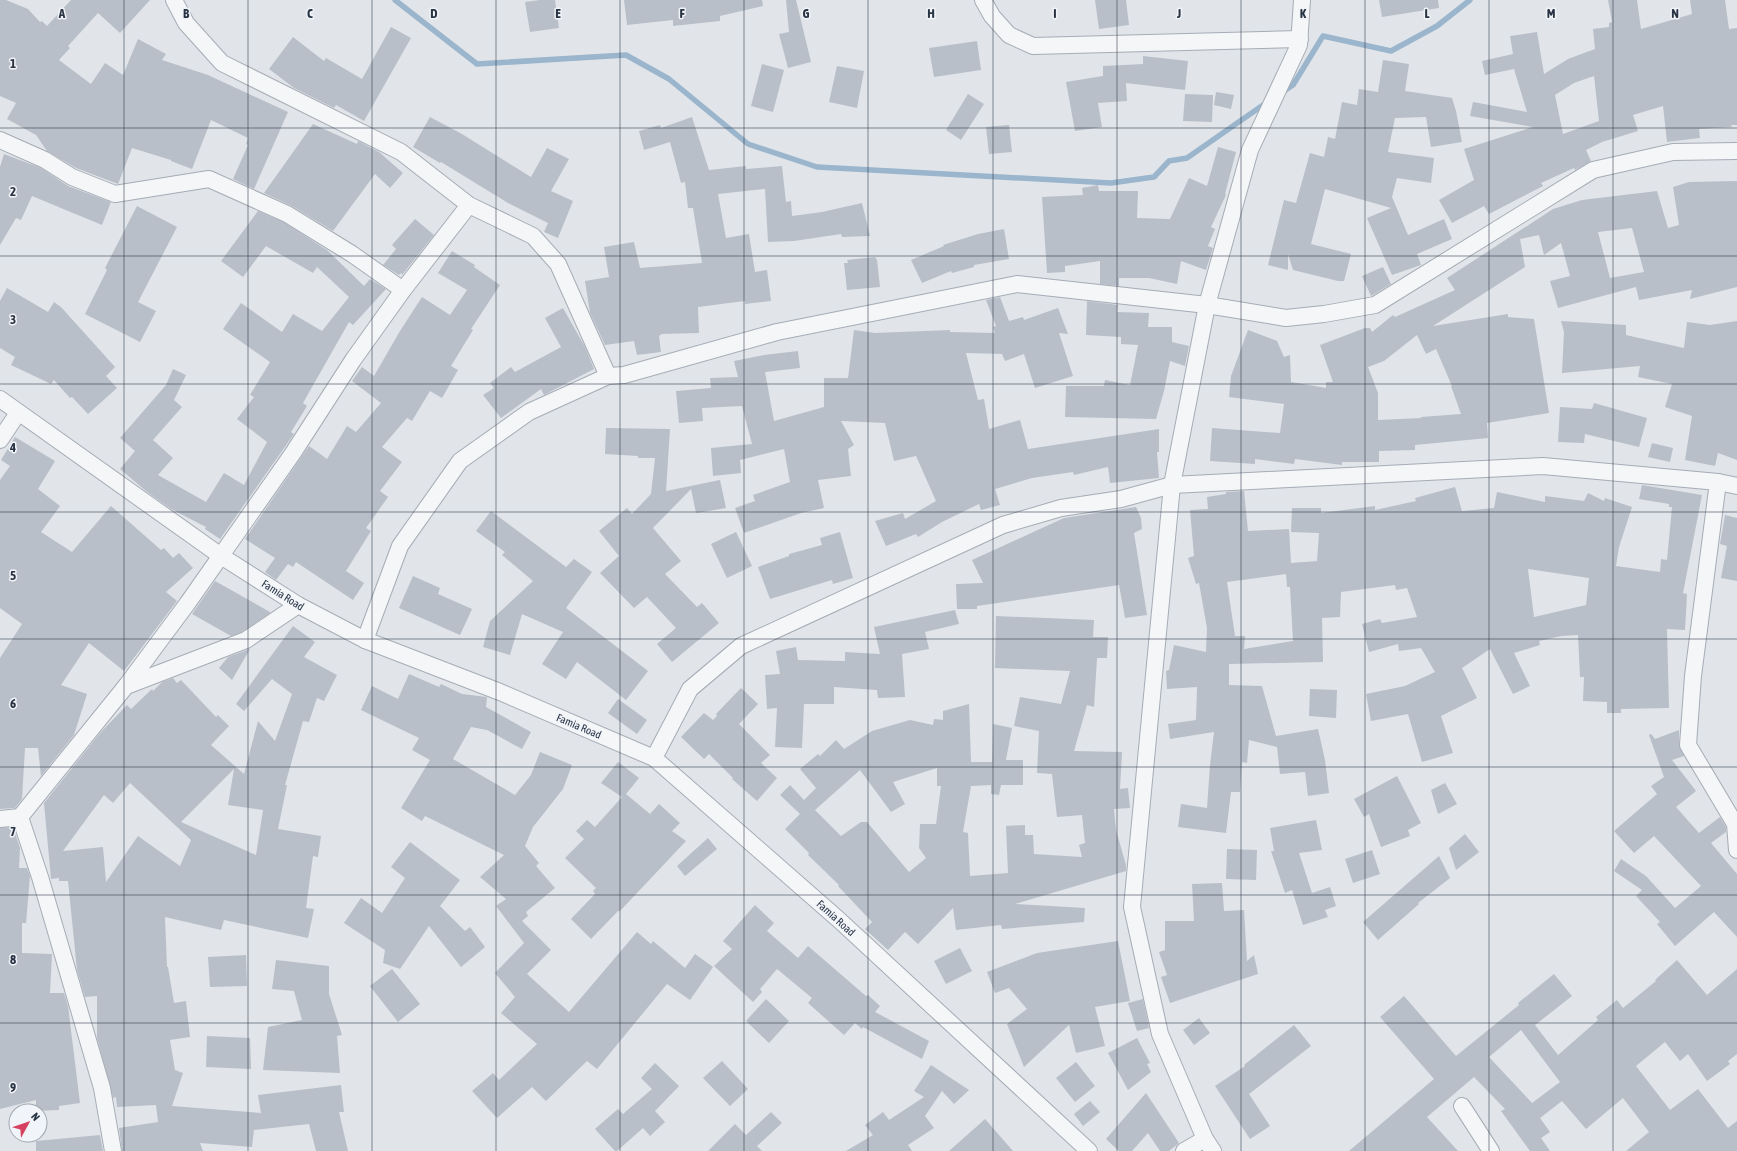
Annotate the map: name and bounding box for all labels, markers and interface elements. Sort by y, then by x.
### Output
text: A [58,6,66,21]
text: B [183,6,190,21]
text: C [307,6,313,21]
text: D [430,6,438,21]
text: E [555,6,561,21]
text: F [679,6,685,21]
text: G [803,6,810,21]
text: H [927,6,935,21]
text: I [1053,6,1057,21]
text: J [1176,6,1181,21]
text: K [1300,6,1307,21]
text: L [1424,6,1430,21]
text: M [1547,6,1556,21]
text: N [1671,6,1679,21]
text: 1 [10,56,16,71]
text: 2 [10,184,16,199]
text: 3 [10,312,16,327]
text: 4 [9,440,16,455]
text: 5 [10,568,16,583]
street label: Famia Road [260,577,306,613]
text: 6 [10,696,16,711]
street label: Famia Road [555,711,603,741]
text: 7 [10,824,16,839]
street label: Famia Road [814,898,858,938]
text: 8 [10,952,16,967]
text: 9 [10,1080,16,1095]
north arrow [8,1103,48,1143]
text: N [29,1110,42,1123]

